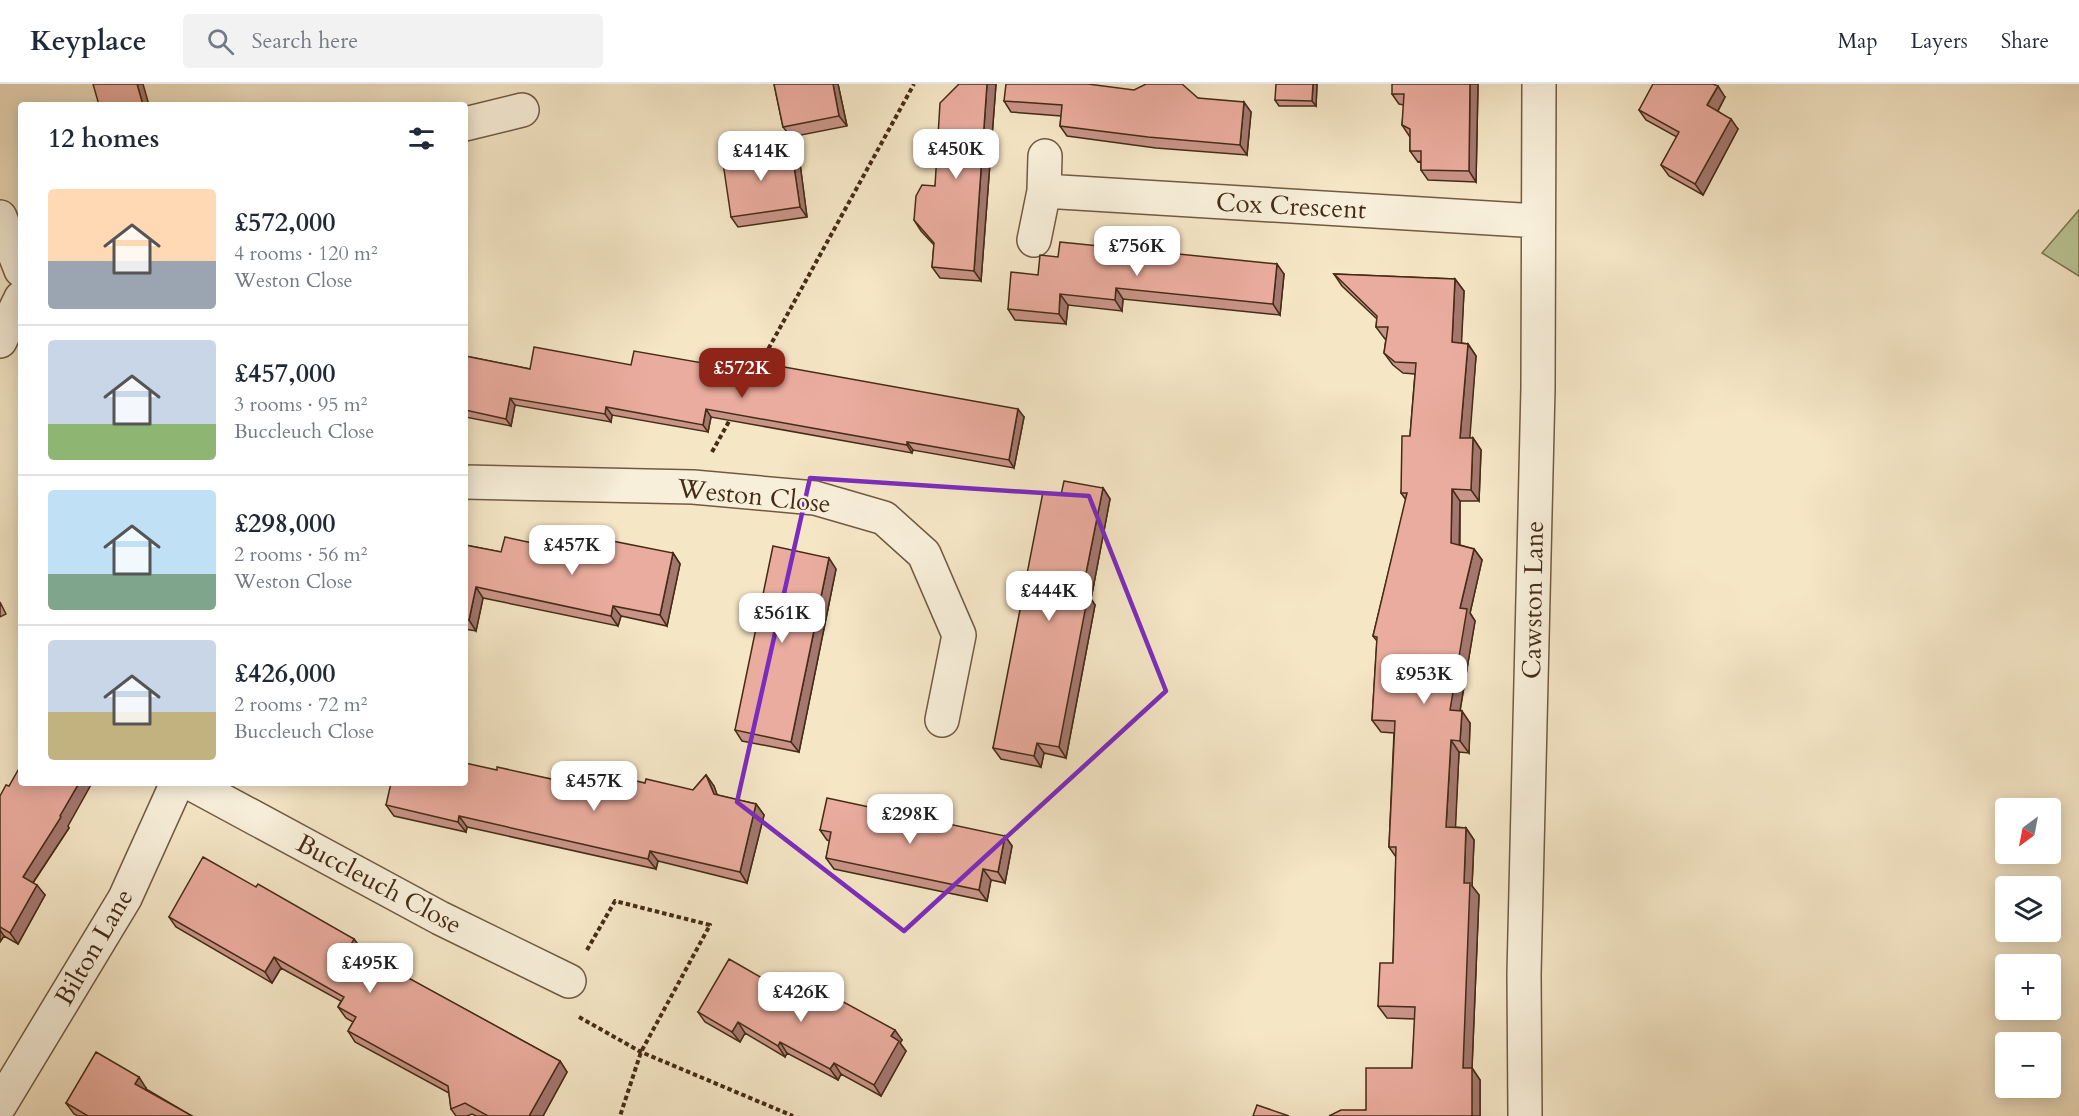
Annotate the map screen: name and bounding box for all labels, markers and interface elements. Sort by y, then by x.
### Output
search box [183,14,603,68]
text: Keyplace [30,22,147,60]
icon: search [204,25,237,58]
text: Search here [252,26,358,56]
text: Map [1838,27,1878,56]
text: Layers [1911,27,1968,56]
text: Share [2001,27,2049,56]
text: 12 homes [48,121,159,156]
icon: filters [405,122,438,155]
pin: £450K [914,129,998,180]
pin: £414K [719,131,803,182]
text: £450K [927,135,985,162]
text: £414K [732,137,790,164]
street label: Cox Crescent [1215,185,1367,227]
text: £572,000 [234,205,336,240]
icon: home [96,213,168,285]
pin: £756K [1095,226,1179,277]
text: £756K [1108,232,1166,259]
text: 4 rooms · 120 m² [234,240,378,267]
text: Weston Close [234,267,353,294]
pin: £572K [700,348,784,399]
text: £572K [713,354,771,381]
text: £457,000 [234,356,336,391]
icon: home [96,364,168,436]
text: 3 rooms · 95 m² [234,391,367,418]
text: Buccleuch Close [234,418,374,445]
street label: Weston Close [674,470,833,521]
text: £298,000 [234,506,336,541]
icon: home [96,514,168,586]
street label: Cawston Lane [1514,521,1552,679]
pin: £457K [530,525,614,576]
text: £457K [543,531,601,558]
text: 2 rooms · 56 m² [234,541,367,568]
text: Weston Close [234,568,353,595]
pin: £444K [1007,571,1091,622]
text: £444K [1020,577,1078,604]
pin: £561K [740,593,824,644]
text: £561K [753,599,811,626]
pin: £953K [1382,654,1466,705]
text: £426,000 [234,656,336,691]
text: £953K [1395,660,1453,687]
icon: home [96,664,168,736]
text: 2 rooms · 72 m² [234,691,367,718]
text: Buccleuch Close [234,718,374,745]
pin: £457K [552,761,636,812]
text: £457K [565,767,623,794]
pin: £298K [868,794,952,845]
north arrow [1995,798,2061,864]
map controls [1995,798,2061,1098]
text: £298K [881,800,939,827]
street label: Buccleuch Close [290,826,468,942]
button: layers [1995,876,2061,942]
street label: Bilton Lane [47,882,141,1012]
pin: £495K [328,943,412,994]
text: £495K [341,949,399,976]
button: + [1995,954,2061,1020]
pin: £426K [759,972,843,1023]
text: £426K [772,978,830,1005]
button: − [1995,1032,2061,1098]

